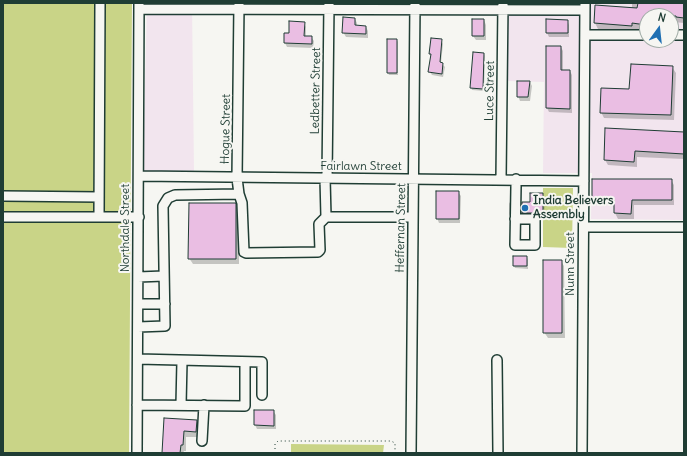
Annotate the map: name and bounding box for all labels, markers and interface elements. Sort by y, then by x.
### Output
north arrow [639,8,679,48]
text: N [656,10,667,25]
street label: Ledbetter Street [308,47,324,135]
street label: Luce Street [482,61,498,121]
street label: Hogue Street [218,94,234,164]
street label: Fairlawn Street [320,160,402,174]
street label: Heffernan Street [393,183,409,273]
street label: Northdale Street [119,184,133,272]
place label: India Believers Assembly [533,194,613,222]
marker: India Believers Assembly [520,203,530,213]
street label: Nunn Street [564,232,578,296]

